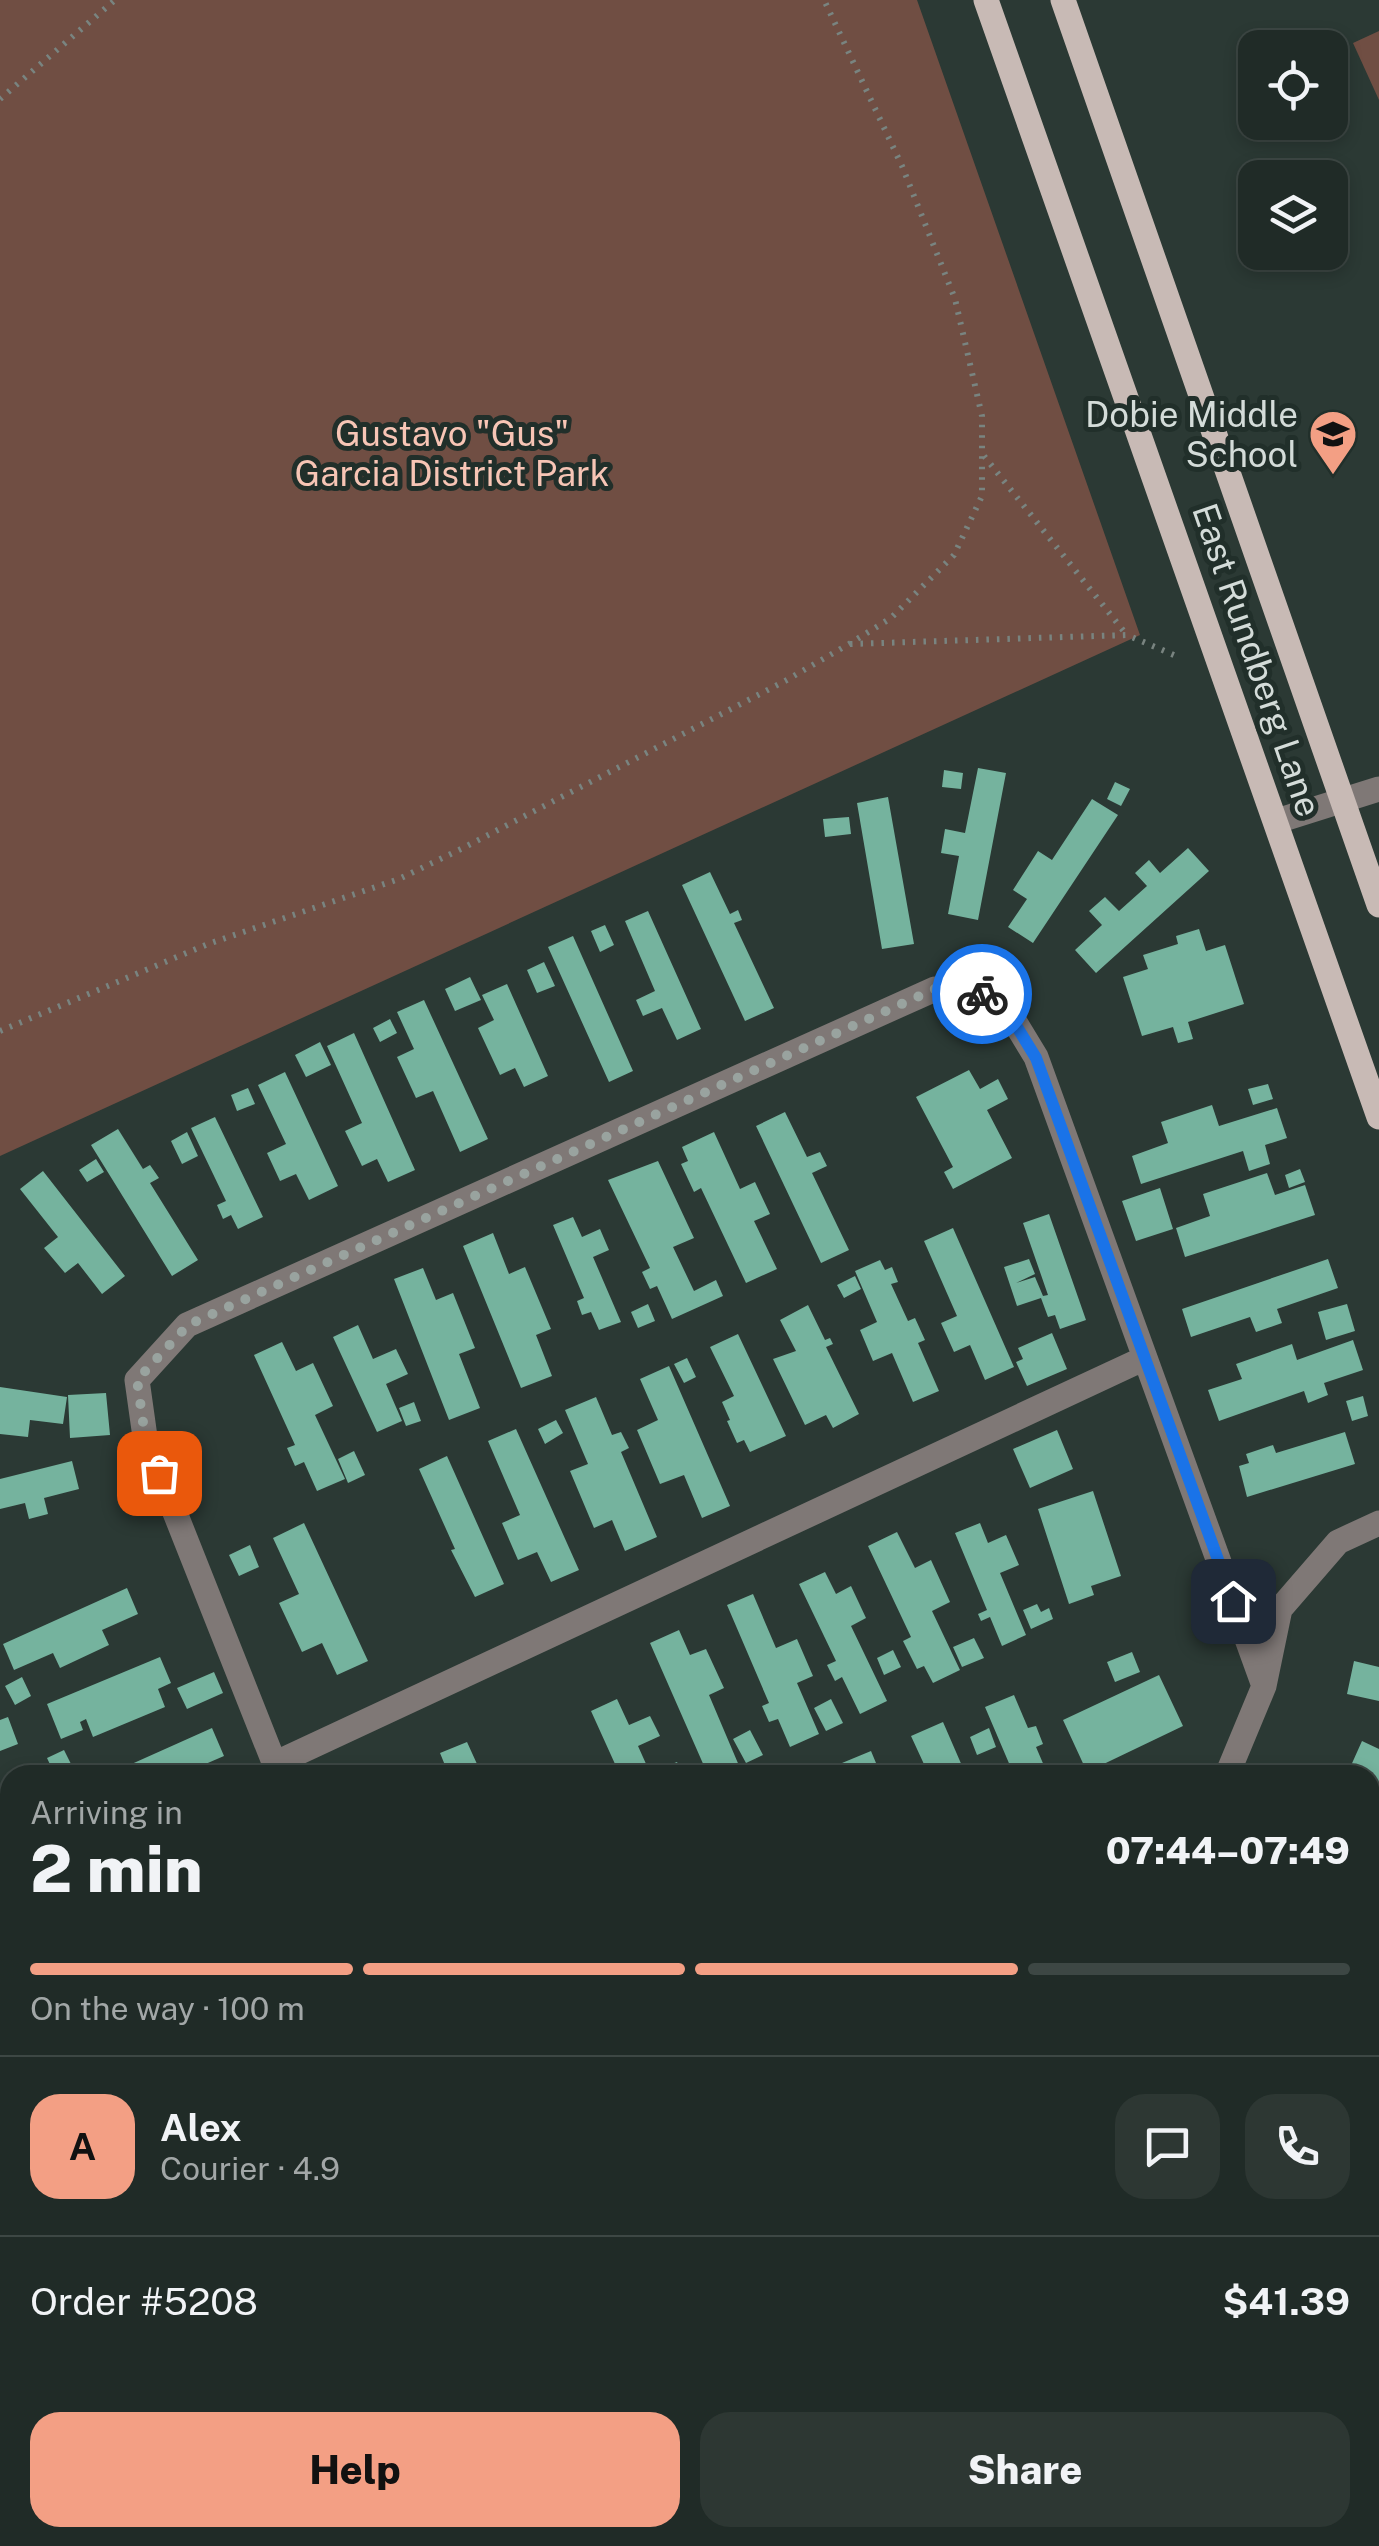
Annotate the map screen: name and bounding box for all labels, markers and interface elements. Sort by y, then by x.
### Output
map controls [1238,30,1348,270]
button: locate [1238,30,1348,140]
button: layers [1238,160,1348,270]
place label: Dobie Middle School [1085,394,1298,475]
school or university icon: Dobie Middle School [1307,408,1359,476]
park label: Gustavo "Gus" Garcia District Park [295,413,609,494]
street label: East Rundberg Lane [1184,498,1330,822]
courier [932,944,1032,1044]
icon: bike [955,967,1010,1022]
pin [117,1431,202,1516]
icon: bag [132,1446,187,1501]
pin [1191,1559,1276,1644]
icon: home [1206,1574,1261,1629]
text: Arriving in [30,1794,183,1831]
text: 07:44–07:49 [1106,1828,1350,1873]
text: 2 min [30,1830,203,1907]
text: On the way · 100 m [30,1990,305,2027]
button: chat [1115,2094,1220,2199]
button: phone [1245,2094,1350,2199]
text: Alex [160,2105,242,2150]
text: A [69,2124,96,2169]
text: Courier · 4.9 [160,2150,340,2187]
text: Order #5208 [30,2279,258,2324]
text: $41.39 [1223,2279,1350,2324]
button: Help [30,2412,680,2527]
button: Share [700,2412,1350,2527]

